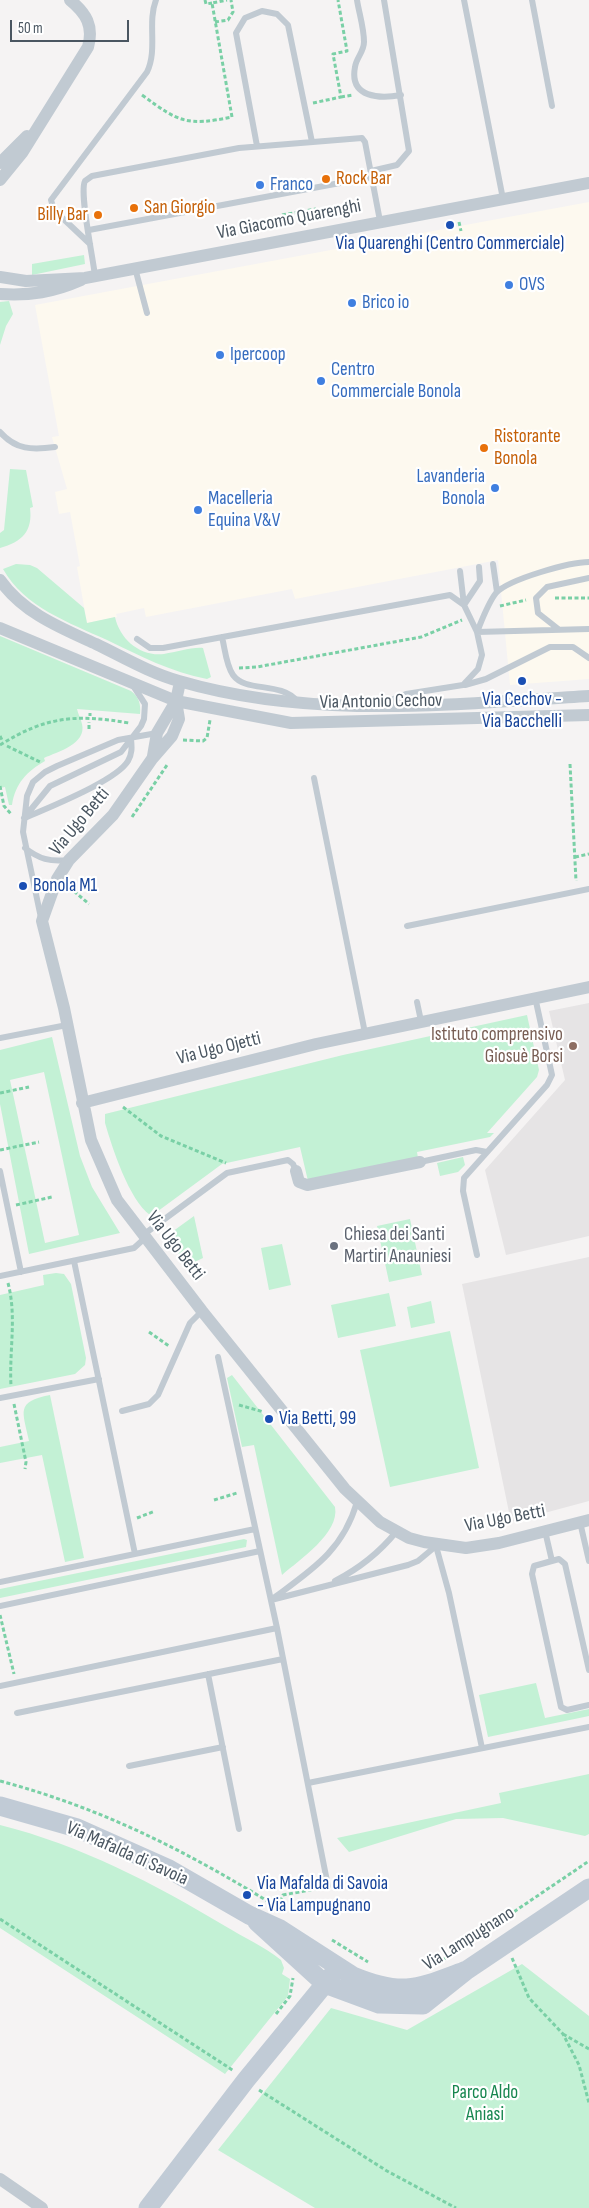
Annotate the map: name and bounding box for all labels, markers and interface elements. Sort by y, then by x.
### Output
scale bar [12,10,131,42]
text: 50 m [18,19,43,38]
place label: Rock Bar [336,168,392,190]
marker: Rock Bar [320,173,332,185]
place label: Franco [270,174,313,196]
marker: Franco [254,179,266,191]
street label: Via Giacomo Quarenghi [215,195,363,245]
place label: San Giorgio [144,197,215,219]
marker: San Giorgio [128,202,140,214]
place label: Billy Bar [37,204,88,226]
marker: Billy Bar [92,209,104,221]
marker: Via Quarenghi (Centro Commerciale) [444,219,456,231]
place label: Via Quarenghi (Centro Commerciale) [336,233,564,255]
place label: OVS [519,274,545,296]
marker: OVS [503,279,515,291]
place label: Brico io [362,292,409,314]
marker: Brico io [346,297,358,309]
place label: Ipercoop [230,344,286,366]
marker: Ipercoop [214,349,226,361]
place label: Centro Commerciale Bonola [331,359,461,403]
marker: Centro Commerciale Bonola [315,375,327,387]
place label: Ristorante Bonola [494,426,561,470]
marker: Ristorante Bonola [478,442,490,454]
place label: Lavanderia Bonola [416,466,485,510]
marker: Lavanderia Bonola [489,482,501,494]
place label: Macelleria Equina V&V [208,488,280,532]
marker: Macelleria Equina V&V [192,504,204,516]
marker: Via Cechov - Via Bacchelli [516,675,528,687]
place label: Via Cechov - Via Bacchelli [482,689,562,733]
street label: Via Antonio Cechov [319,690,443,714]
street label: Via Ugo Betti [45,784,115,860]
place label: Bonola M1 [33,875,97,897]
marker: Bonola M1 [17,880,29,892]
place label: Istituto comprensivo Giosuè Borsi [431,1024,563,1068]
street label: Via Ugo Ojetti [175,1028,263,1070]
marker: Istituto comprensivo Giosuè Borsi [567,1040,579,1052]
street label: Via Ugo Betti [141,1207,209,1285]
place label: Chiesa dei Santi Martiri Anauniesi [344,1224,451,1268]
marker: Chiesa dei Santi Martiri Anauniesi [328,1240,340,1252]
place label: Via Betti, 99 [279,1408,356,1430]
marker: Via Betti, 99 [263,1413,275,1425]
street label: Via Ugo Betti [463,1500,547,1538]
street label: Via Mafalda di Savoia [62,1817,192,1891]
place label: Via Mafalda di Savoia - Via Lampugnano [257,1873,388,1917]
marker: Via Mafalda di Savoia - Via Lampugnano [241,1889,253,1901]
street label: Via Lampugnano [419,1902,519,1976]
park label: Parco Aldo Aniasi [452,2082,518,2126]

